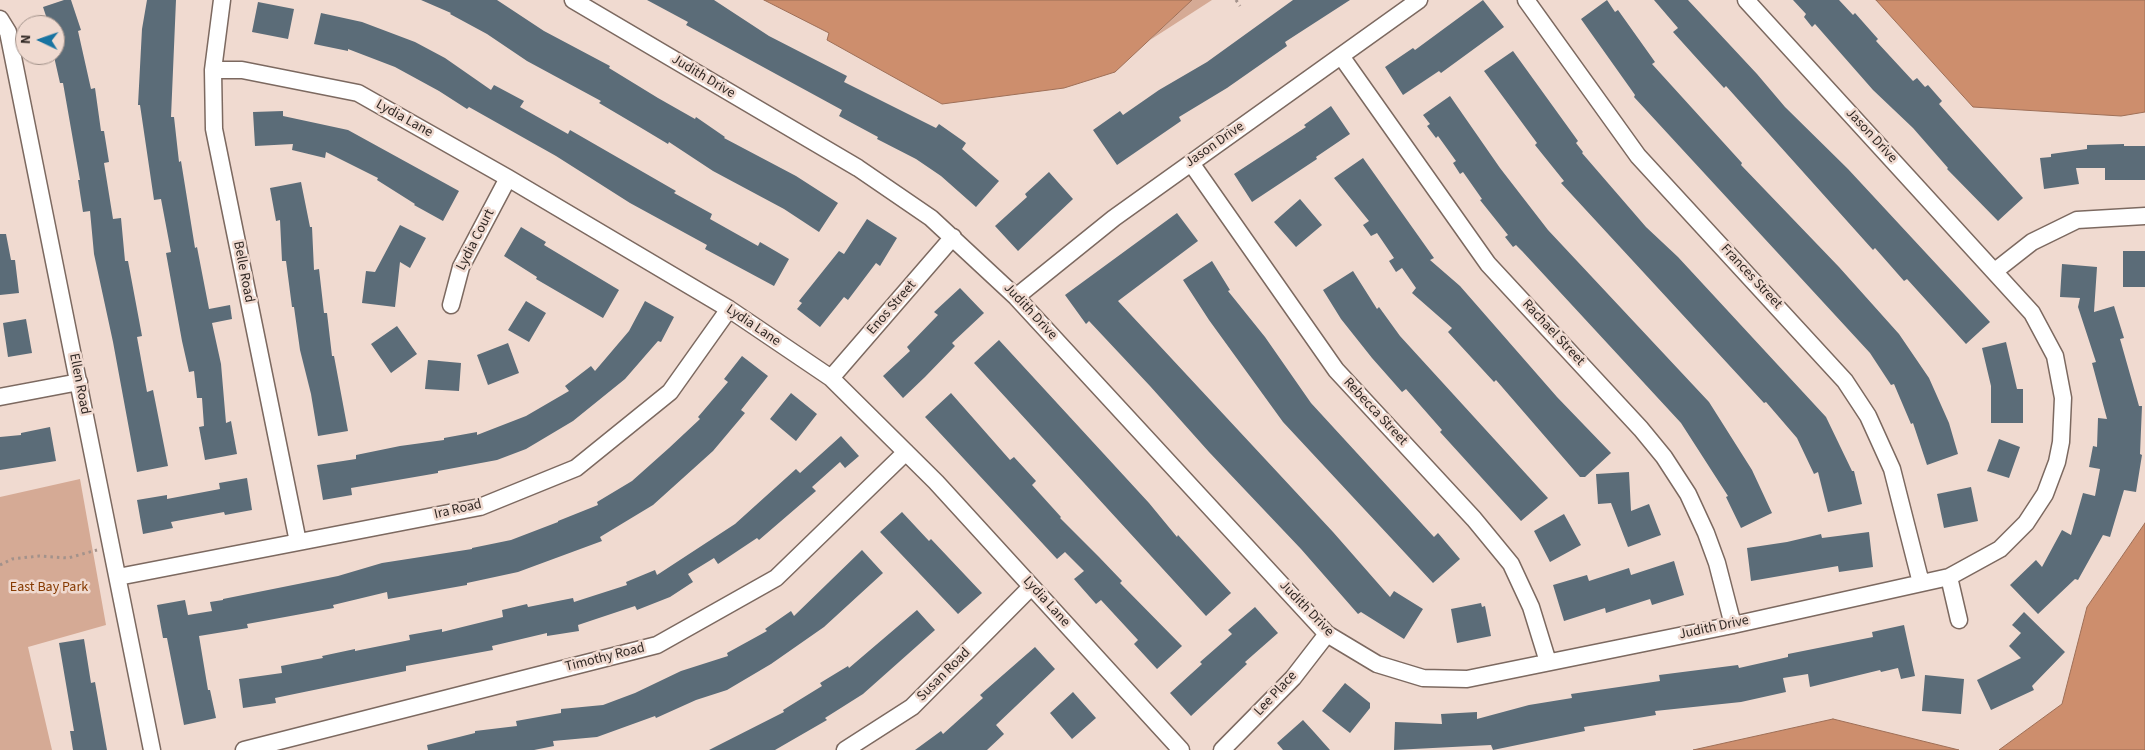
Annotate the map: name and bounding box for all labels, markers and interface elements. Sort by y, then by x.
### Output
north arrow [15,15,65,65]
text: N [16,34,36,44]
street label: Judith Drive [668,52,738,102]
street label: Lydia Lane [373,97,435,141]
street label: Jason Drive [1842,105,1900,167]
street label: Jason Drive [1182,119,1248,171]
street label: Lydia Court [453,206,499,274]
street label: Belle Road [229,240,257,304]
street label: Frances Street [1717,241,1785,313]
street label: Enos Street [864,277,920,339]
street label: Judith Drive [1000,280,1060,344]
street label: Rachael Street [1518,296,1588,370]
street label: Lydia Lane [722,302,784,350]
street label: Ellen Road [65,352,93,416]
street label: Rebecca Street [1339,375,1411,449]
street label: Ira Road [433,496,483,524]
street label: Lydia Lane [1019,573,1073,631]
street label: Judith Drive [1275,578,1337,640]
park label: East Bay Park [10,580,88,596]
street label: Judith Drive [1678,612,1750,644]
street label: Timothy Road [563,640,647,676]
street label: Susan Road [914,645,974,705]
street label: Lee Place [1251,668,1301,720]

